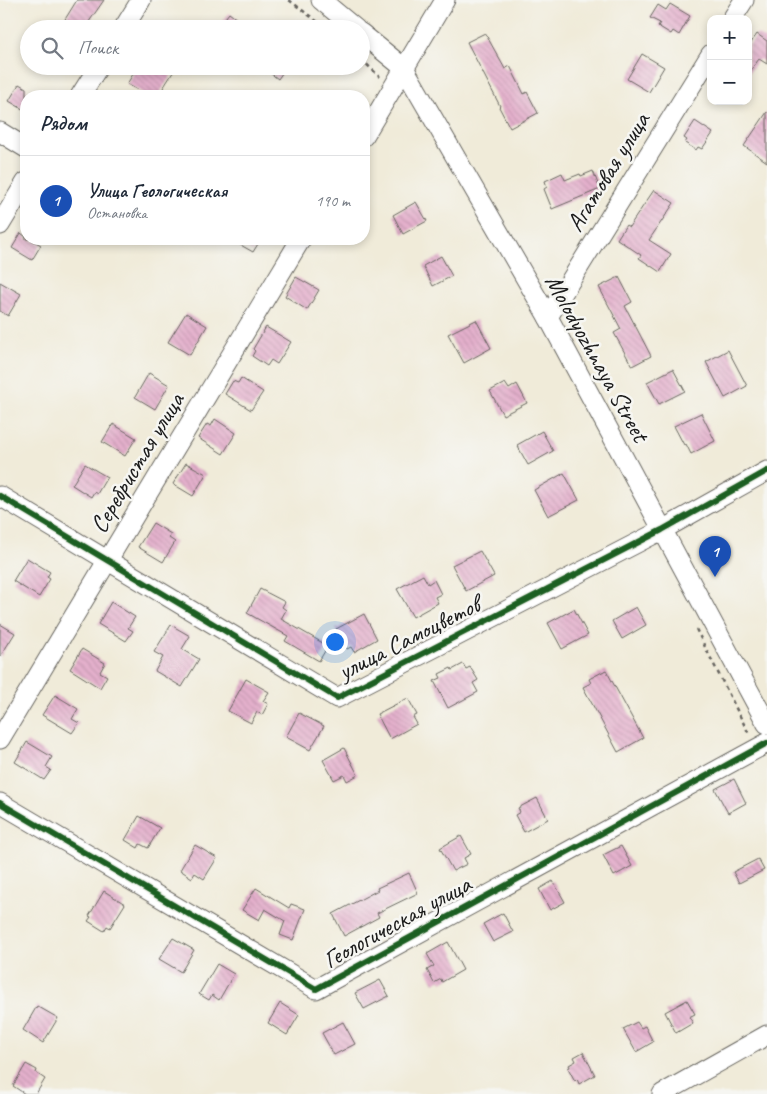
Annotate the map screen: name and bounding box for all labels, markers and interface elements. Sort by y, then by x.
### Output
map controls [707,15,752,105]
button: + [707,15,752,60]
search box [20,20,370,75]
icon: search [38,34,66,62]
text: Поиск [78,36,118,60]
button: − [707,60,752,105]
street label: Агатовая улица [559,105,658,237]
text: Рядом [40,110,87,136]
text: Улица Геологическая [87,179,227,203]
text: 1 [52,191,60,211]
text: 190 m [316,191,350,211]
text: Остановка [87,203,147,223]
street label: Molodyozhnaya Street [538,269,658,450]
street label: Серебристая улица [83,385,192,539]
pin: 1 [699,536,731,577]
street label: улица Самоцветов [331,586,491,688]
your location [322,629,348,655]
street label: Геологическая улица [317,867,478,976]

